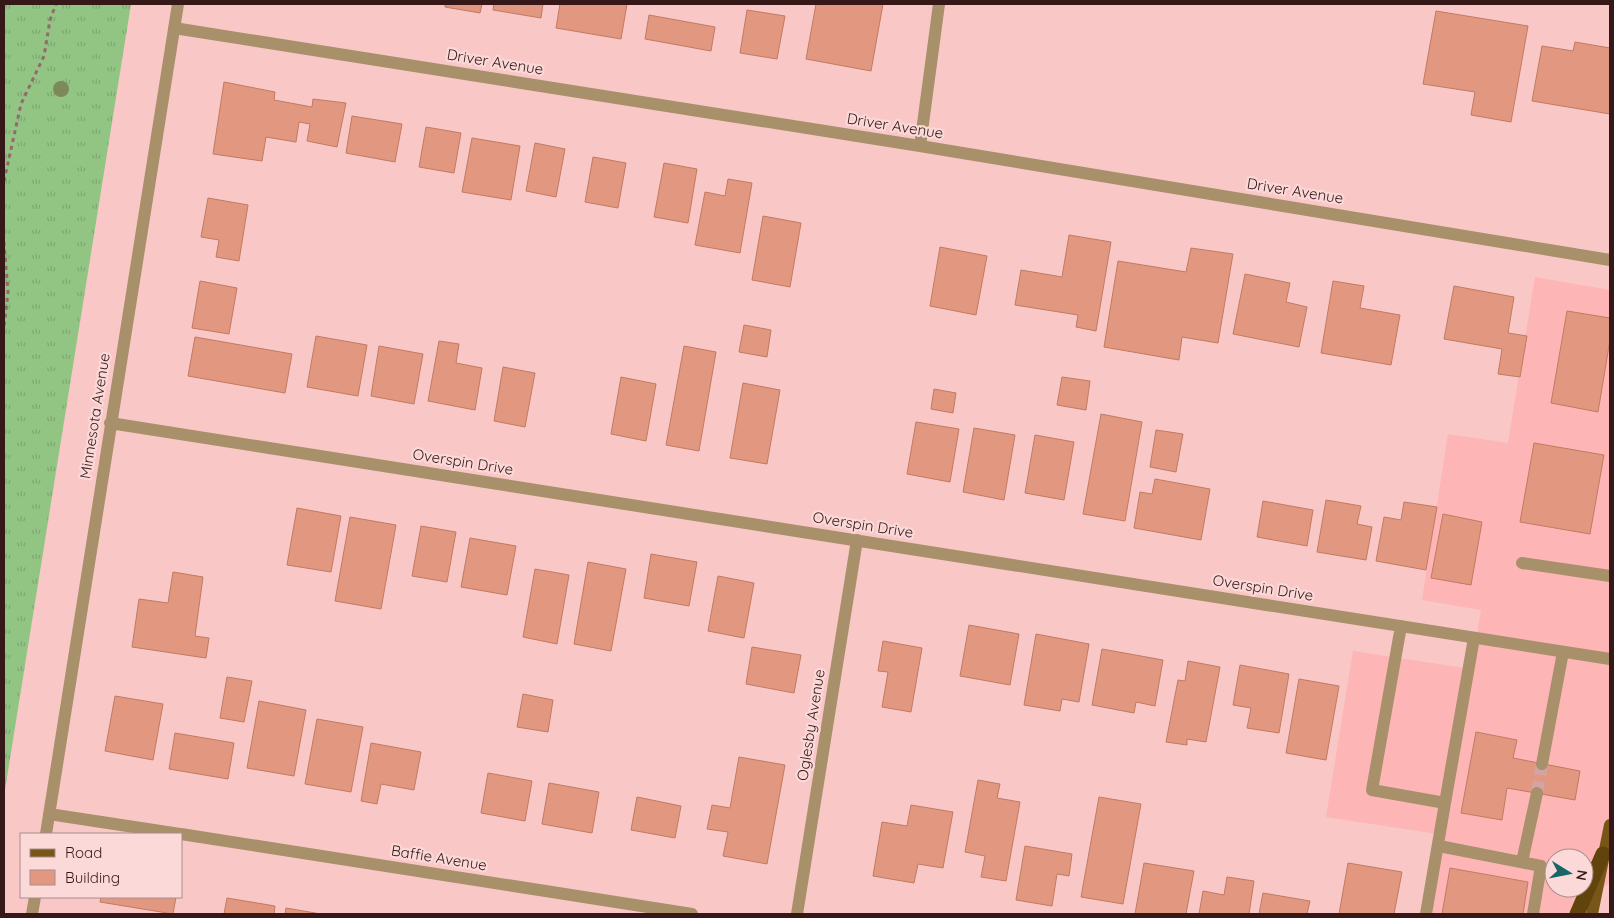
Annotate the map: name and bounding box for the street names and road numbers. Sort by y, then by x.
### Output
street label: Driver Avenue [446,45,545,78]
street label: Driver Avenue [846,109,945,142]
street label: Driver Avenue [1246,174,1345,207]
street label: Minnesota Avenue [75,352,114,480]
street label: Overspin Drive [411,444,515,479]
street label: Overspin Drive [811,507,915,542]
street label: Overspin Drive [1211,570,1315,605]
street label: Oglesby Avenue [792,668,829,782]
street label: Baffie Avenue [390,841,488,874]

